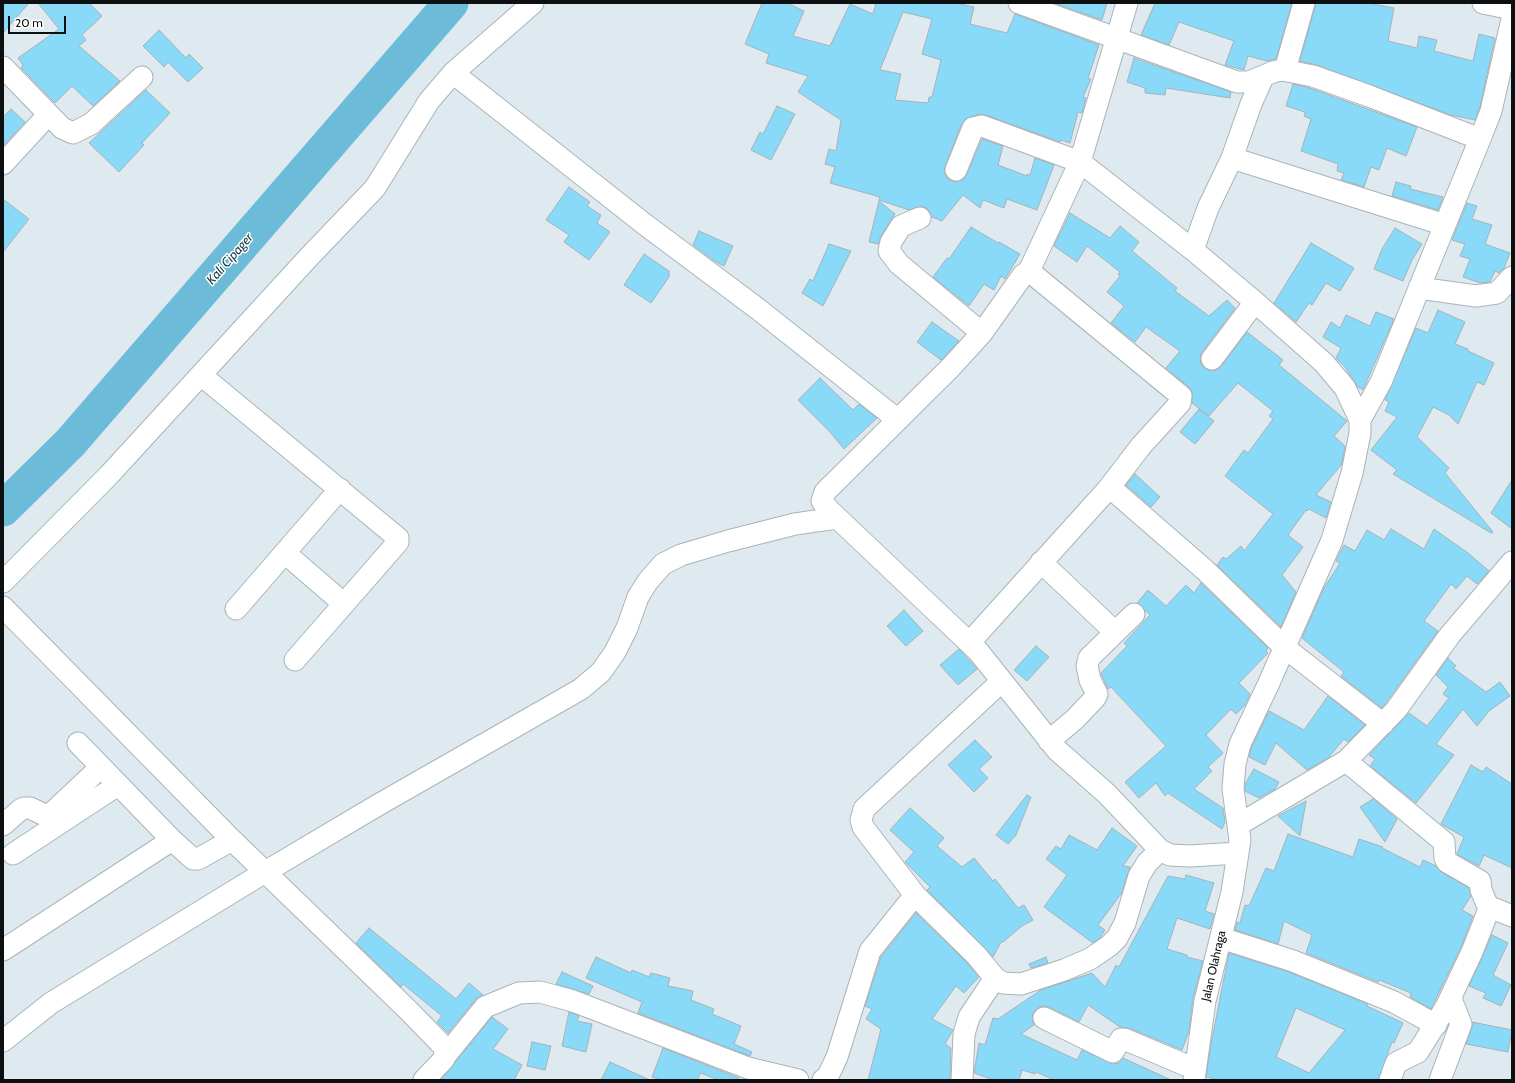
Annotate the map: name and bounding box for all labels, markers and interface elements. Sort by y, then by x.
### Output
scale bar [10,8,68,34]
text: 20 m [15,15,43,30]
water label: Kali Cipager [204,230,256,288]
street label: Jalan Olahraga [1199,929,1229,1003]

